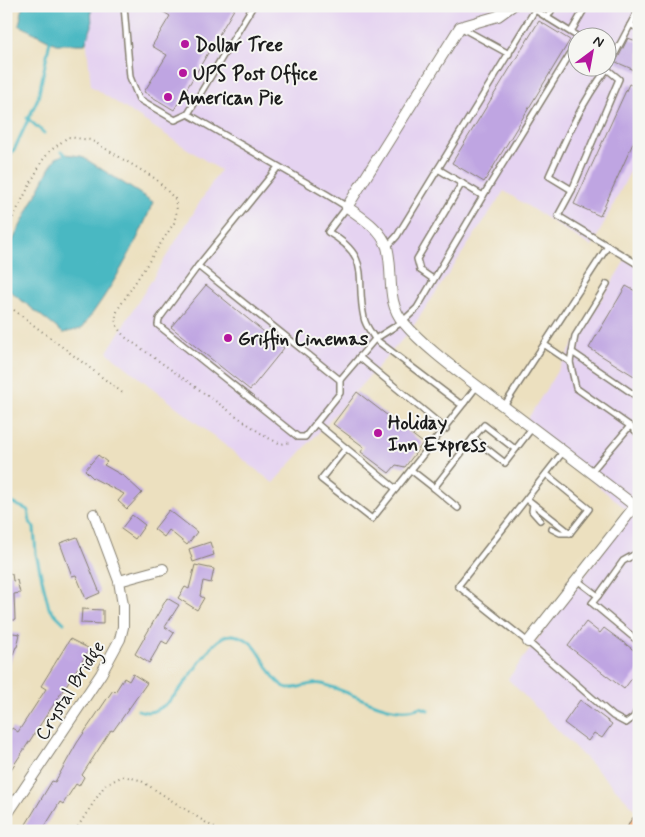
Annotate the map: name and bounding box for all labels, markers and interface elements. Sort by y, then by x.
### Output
north arrow [568,28,618,78]
text: N [590,32,607,52]
place label: Dollar Tree [195,33,283,58]
marker: Dollar Tree [179,38,191,50]
place label: UPS Post Office [193,62,318,87]
marker: UPS Post Office [177,67,189,79]
place label: American Pie [178,86,283,111]
marker: American Pie [162,91,174,103]
place label: Griffin Cinemas [238,327,369,352]
marker: Griffin Cinemas [222,332,234,344]
place label: Holiday Inn Express [388,411,487,458]
marker: Holiday Inn Express [372,427,384,439]
street label: Crystal Bridge [30,636,113,747]

